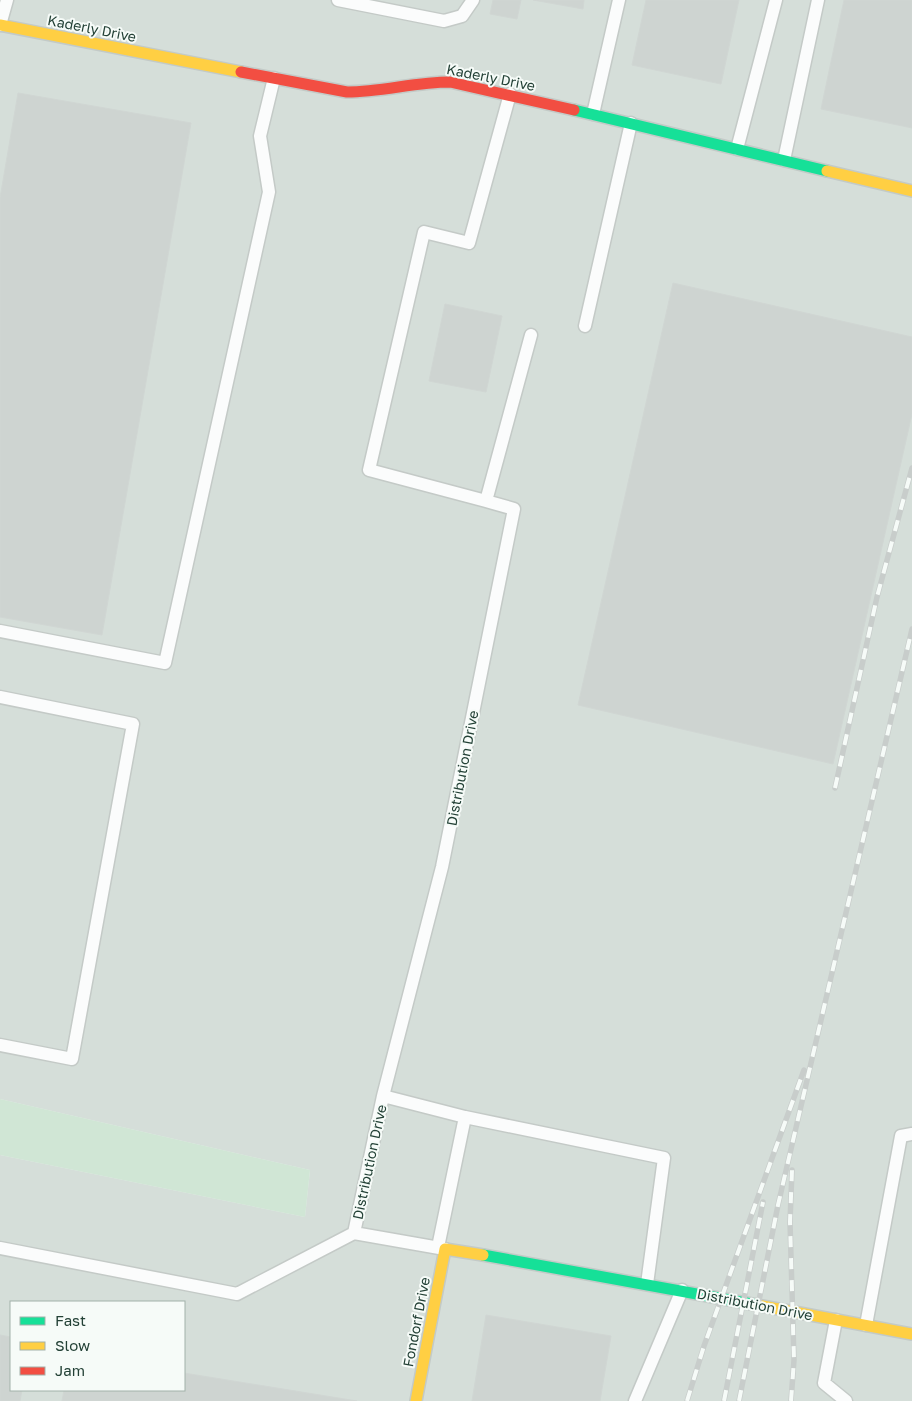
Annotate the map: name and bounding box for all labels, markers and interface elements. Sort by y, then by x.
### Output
street label: Kaderly Drive [46,11,138,45]
street label: Kaderly Drive [445,60,537,94]
street label: Distribution Drive [442,709,482,827]
street label: Distribution Drive [348,1103,390,1221]
street label: Fondorf Drive [399,1276,433,1368]
street label: Distribution Drive [696,1284,814,1324]
legend [10,1301,185,1391]
text: Fast [55,1311,86,1329]
text: Slow [55,1336,90,1354]
text: Jam [55,1361,85,1379]

